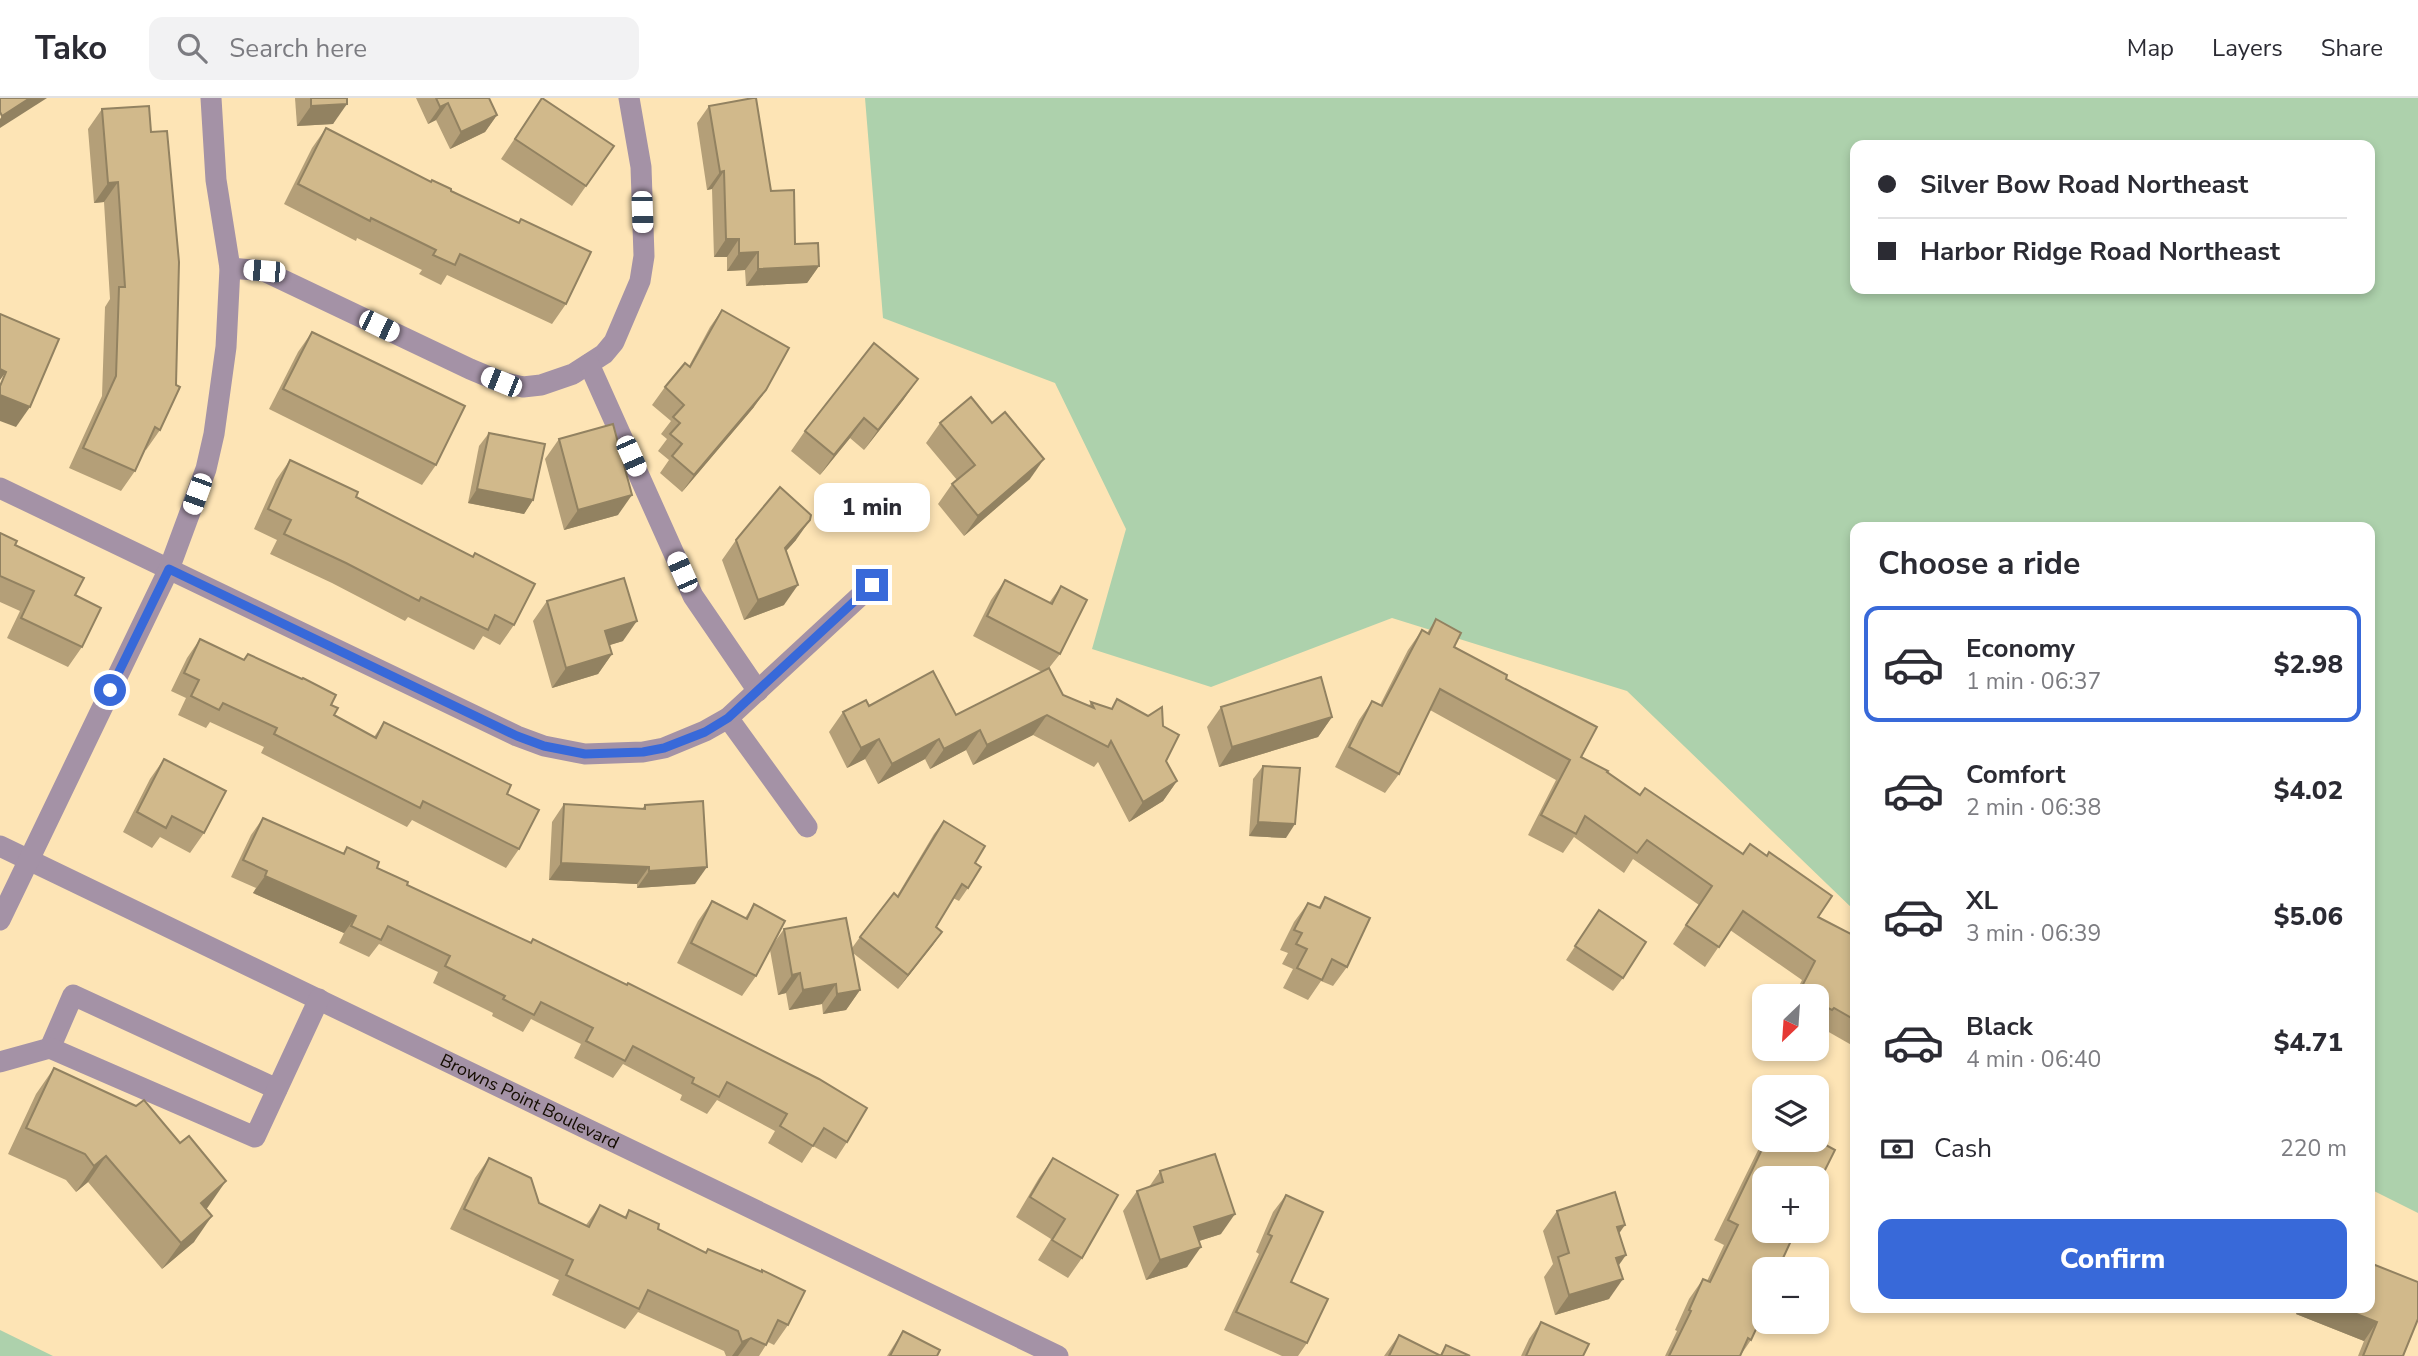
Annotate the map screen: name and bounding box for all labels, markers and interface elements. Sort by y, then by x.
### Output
search box [149,17,639,80]
text: Tako [35,26,107,71]
icon: search [173,29,211,67]
text: Search here [229,31,367,66]
text: Map [2127,32,2174,64]
text: Layers [2212,32,2283,64]
text: Share [2321,32,2383,64]
text: Silver Bow Road Northeast [1920,167,2248,202]
car [631,191,654,233]
text: Harbor Ridge Road Northeast [1920,234,2280,269]
car [243,259,286,283]
car [356,307,403,345]
car [478,364,525,400]
car [613,433,650,479]
car [180,471,215,517]
callout: 1 min [814,484,930,532]
text: 1 min [842,492,902,523]
text: Choose a ride [1878,542,2080,585]
car [664,549,701,595]
route end [856,569,888,601]
text: Economy [1966,631,2075,666]
icon: car [1882,633,1945,696]
text: $2.98 [2274,647,2343,682]
text: 1 min · 06:37 [1966,666,2101,697]
route start [94,674,126,706]
text: Comfort [1966,757,2066,792]
icon: car [1882,759,1945,822]
text: $4.02 [2274,773,2343,808]
text: 2 min · 06:38 [1966,792,2101,823]
text: XL [1966,883,1998,918]
icon: car [1882,885,1945,948]
text: $5.06 [2274,899,2343,934]
text: 3 min · 06:39 [1966,918,2101,949]
north arrow [1752,984,1829,1060]
map controls [1752,984,1829,1334]
text: Black [1966,1009,2033,1044]
icon: car [1882,1011,1945,1074]
text: $4.71 [2274,1025,2343,1060]
text: 4 min · 06:40 [1966,1044,2101,1075]
street label: Browns Point Boulevard [436,1048,623,1155]
button: layers [1752,1075,1829,1152]
icon: cash [1878,1130,1916,1168]
text: Cash [1934,1131,1992,1166]
text: 220 m [2280,1133,2347,1164]
button: + [1752,1166,1829,1243]
button: Confirm [1878,1219,2347,1299]
button: − [1752,1257,1829,1334]

